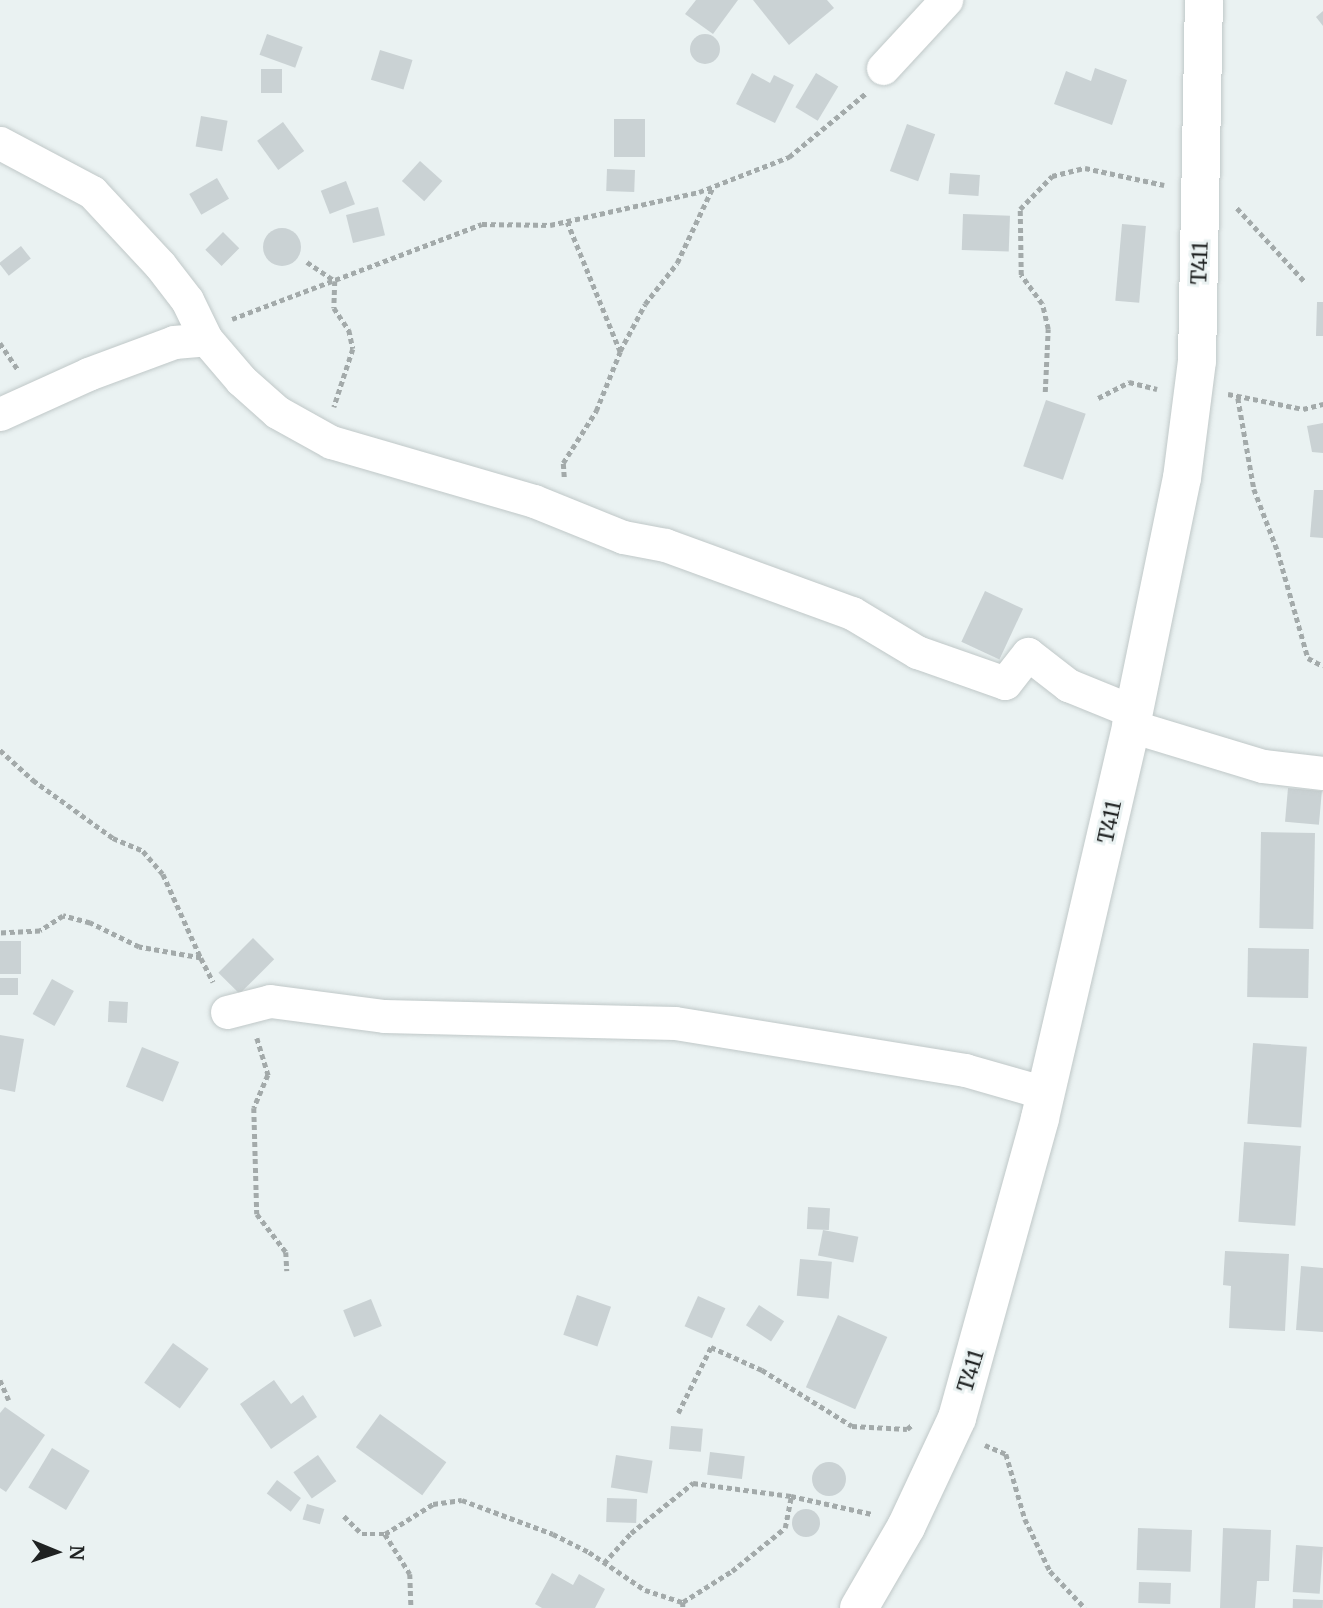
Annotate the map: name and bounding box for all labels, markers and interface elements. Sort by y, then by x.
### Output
street label: T411 [1187,241,1213,285]
street label: T411 [1093,798,1127,846]
street label: T411 [953,1347,989,1395]
north arrow [21,1517,91,1587]
text: N [65,1545,89,1561]

